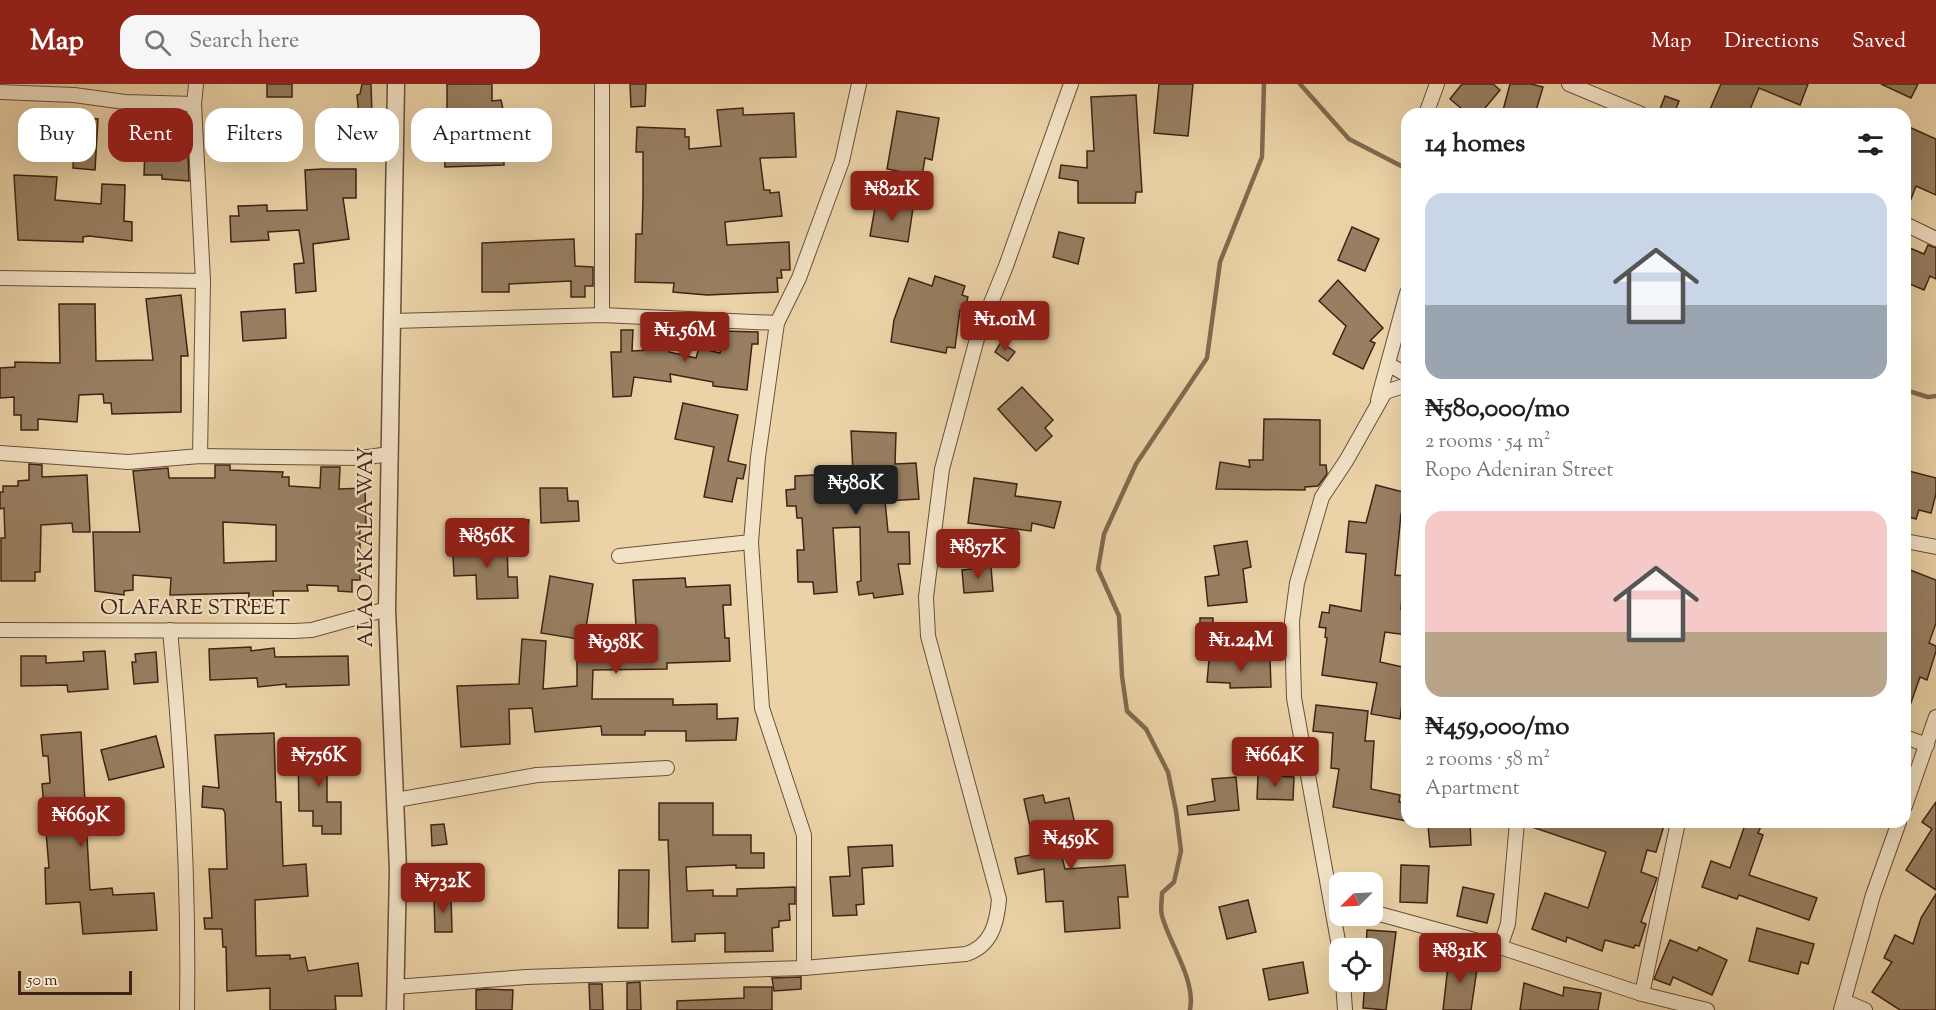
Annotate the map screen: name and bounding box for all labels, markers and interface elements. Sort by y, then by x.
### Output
search box [120,15,540,69]
text: Map [30,22,84,62]
icon: search [141,26,174,59]
text: Search here [189,26,299,58]
text: Map [1651,27,1691,57]
text: Directions [1724,27,1819,57]
text: Saved [1852,27,1906,57]
chip: Buy [18,108,96,162]
chip: Rent [108,108,193,162]
chip: Filters [205,108,303,162]
chip: New [315,108,399,162]
chip: Apartment [411,108,552,162]
text: 14 homes [1425,126,1525,163]
icon: filters [1854,128,1887,161]
pin: ₦821K [850,171,934,222]
text: ₦821K [865,176,919,205]
icon: home [1602,232,1710,340]
pin: ₦1.01M [956,301,1054,352]
text: ₦1.01M [974,306,1036,335]
pin: ₦1.56M [636,312,734,363]
text: ₦1.56M [654,317,716,346]
text: ₦580,000/mo [1425,391,1570,428]
text: 2 rooms · 54 m² [1425,428,1550,457]
street label: ALAO AKALA WAY [352,446,382,647]
text: Ropo Adeniran Street [1425,457,1613,486]
pin: ₦580K [814,465,898,516]
text: ₦580K [828,470,884,499]
pin: ₦856K [445,518,529,569]
text: ₦856K [459,523,515,552]
pin: ₦857K [936,529,1020,580]
text: ₦857K [950,534,1006,563]
icon: home [1602,550,1710,658]
street label: OLAFARE STREET [100,594,290,624]
pin: ₦1.24M [1192,622,1290,673]
pin: ₦958K [574,624,658,675]
text: ₦1.24M [1209,627,1273,656]
text: ₦958K [588,629,644,658]
text: ₦459,000/mo [1425,709,1569,746]
pin: ₦756K [277,737,361,788]
pin: ₦664K [1233,737,1317,788]
text: ₦756K [291,742,347,771]
text: ₦664K [1246,742,1304,771]
text: 2 rooms · 58 m² [1425,746,1550,775]
text: Apartment [1425,775,1520,804]
pin: ₦669K [39,797,123,848]
text: ₦669K [52,802,110,831]
pin: ₦459K [1029,820,1113,871]
text: ₦459K [1043,825,1099,854]
pin: ₦732K [401,863,485,914]
text: ₦732K [415,868,471,897]
north arrow [1329,872,1383,926]
map controls [1329,872,1383,992]
pin: ₦831K [1418,933,1502,984]
button: locate [1329,938,1383,992]
text: ₦831K [1433,938,1487,967]
scale bar [18,968,132,996]
text: 50 m [27,970,58,993]

